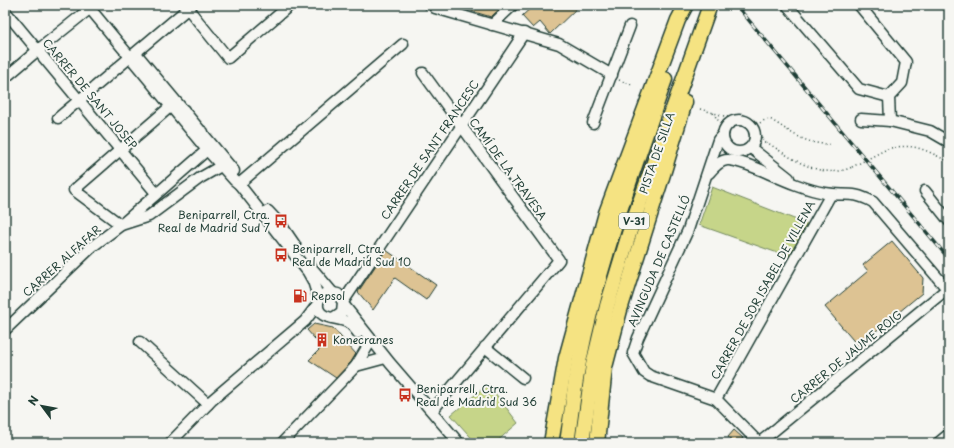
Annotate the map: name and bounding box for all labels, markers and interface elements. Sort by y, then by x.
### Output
street label: CARRER DE SANT JOSEP [39,35,142,153]
street label: CARRER DE SANT FRANCESC [376,76,483,223]
street label: PISTA DE SILLA [635,110,678,196]
street label: CAMÍ DE LA TRAVESA [466,114,551,223]
street label: AVINGUDA DE CASTELLÓ [623,192,694,329]
street label: CARRER DE SOR ISABEL DE VILLENA [706,197,819,382]
place label: Beniparrell, Ctra. Real de Madrid Sud 7 [158,206,270,236]
bus stop icon: Beniparrell, Ctra. Real de Madrid Sud 7 [273,213,289,229]
road number: V-31 [619,213,649,229]
street label: CARRER ALFAFAR [19,221,105,301]
place label: Beniparrell, Ctra. Real de Madrid Sud 10 [292,240,411,270]
bus stop icon: Beniparrell, Ctra. Real de Madrid Sud 10 [273,247,289,263]
place label: Repsol [311,287,345,304]
fuel station icon: Repsol [292,288,308,304]
street label: CARRER DE JAUME ROIG [786,306,905,407]
place label: Konecranes [333,331,394,348]
building icon: Konecranes [314,332,330,348]
place label: Beniparrell, Ctra. Real de Madrid Sud 36 [416,380,537,410]
north arrow [22,386,62,426]
bus stop icon: Beniparrell, Ctra. Real de Madrid Sud 36 [397,387,413,403]
text: N [24,392,43,409]

